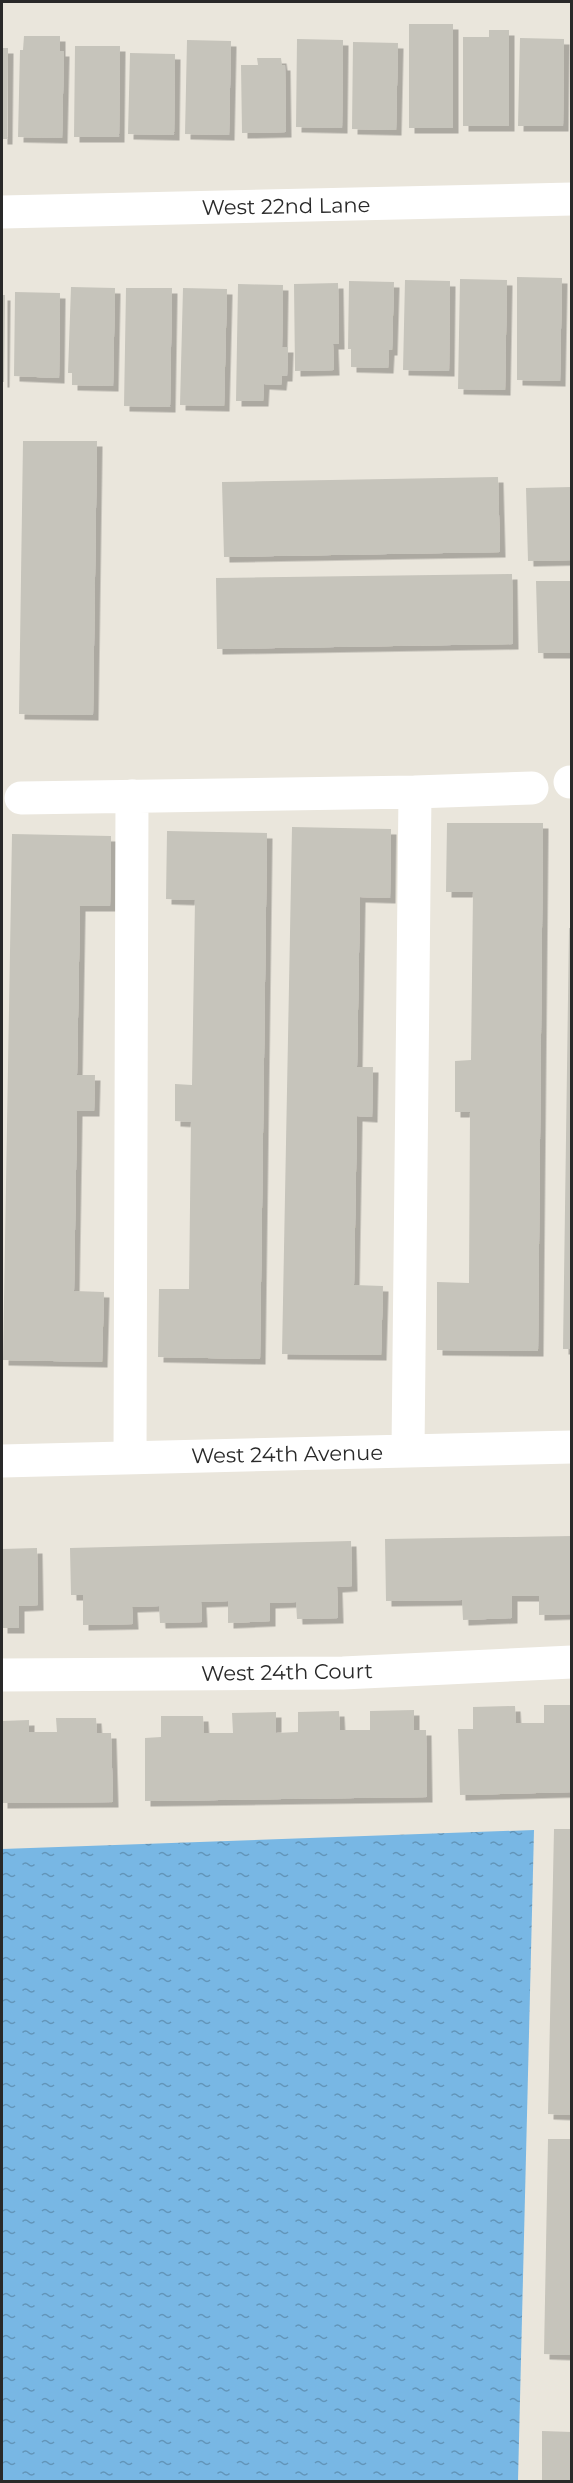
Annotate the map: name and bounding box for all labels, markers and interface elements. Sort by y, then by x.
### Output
street label: West 22nd Lane [202,192,370,220]
street label: West 24th Avenue [191,1440,383,1468]
street label: West 24th Court [201,1658,373,1686]

